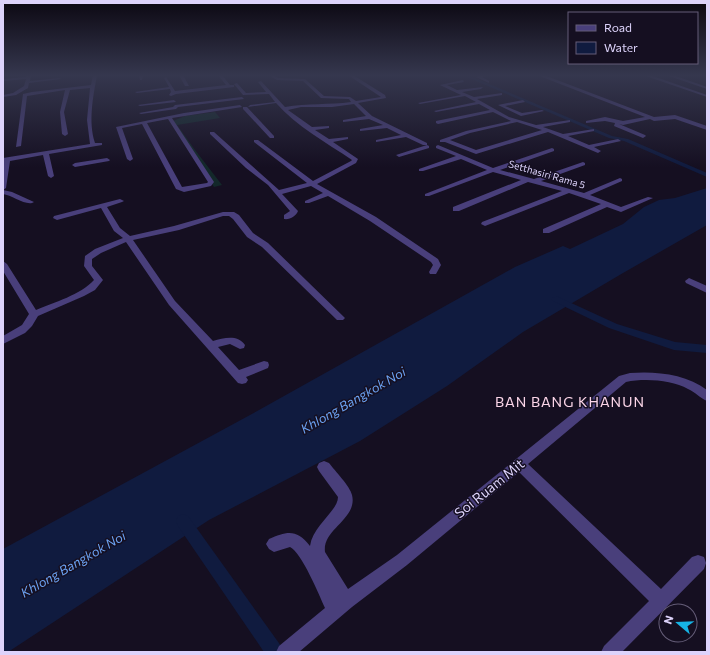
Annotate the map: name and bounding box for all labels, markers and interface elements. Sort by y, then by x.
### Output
legend [568,12,698,64]
text: Road [604,20,632,34]
text: Water [604,40,638,54]
street label: Setthasiri Rama 5 [507,157,587,191]
water label: Khlong Bangkok Noi [298,363,409,437]
district label: BAN BANG KHANUN [495,393,645,410]
street label: Soi Ruam Mit [451,455,528,521]
water label: Khlong Bangkok Noi [18,527,129,601]
north arrow [658,603,698,643]
text: N [661,614,676,626]

